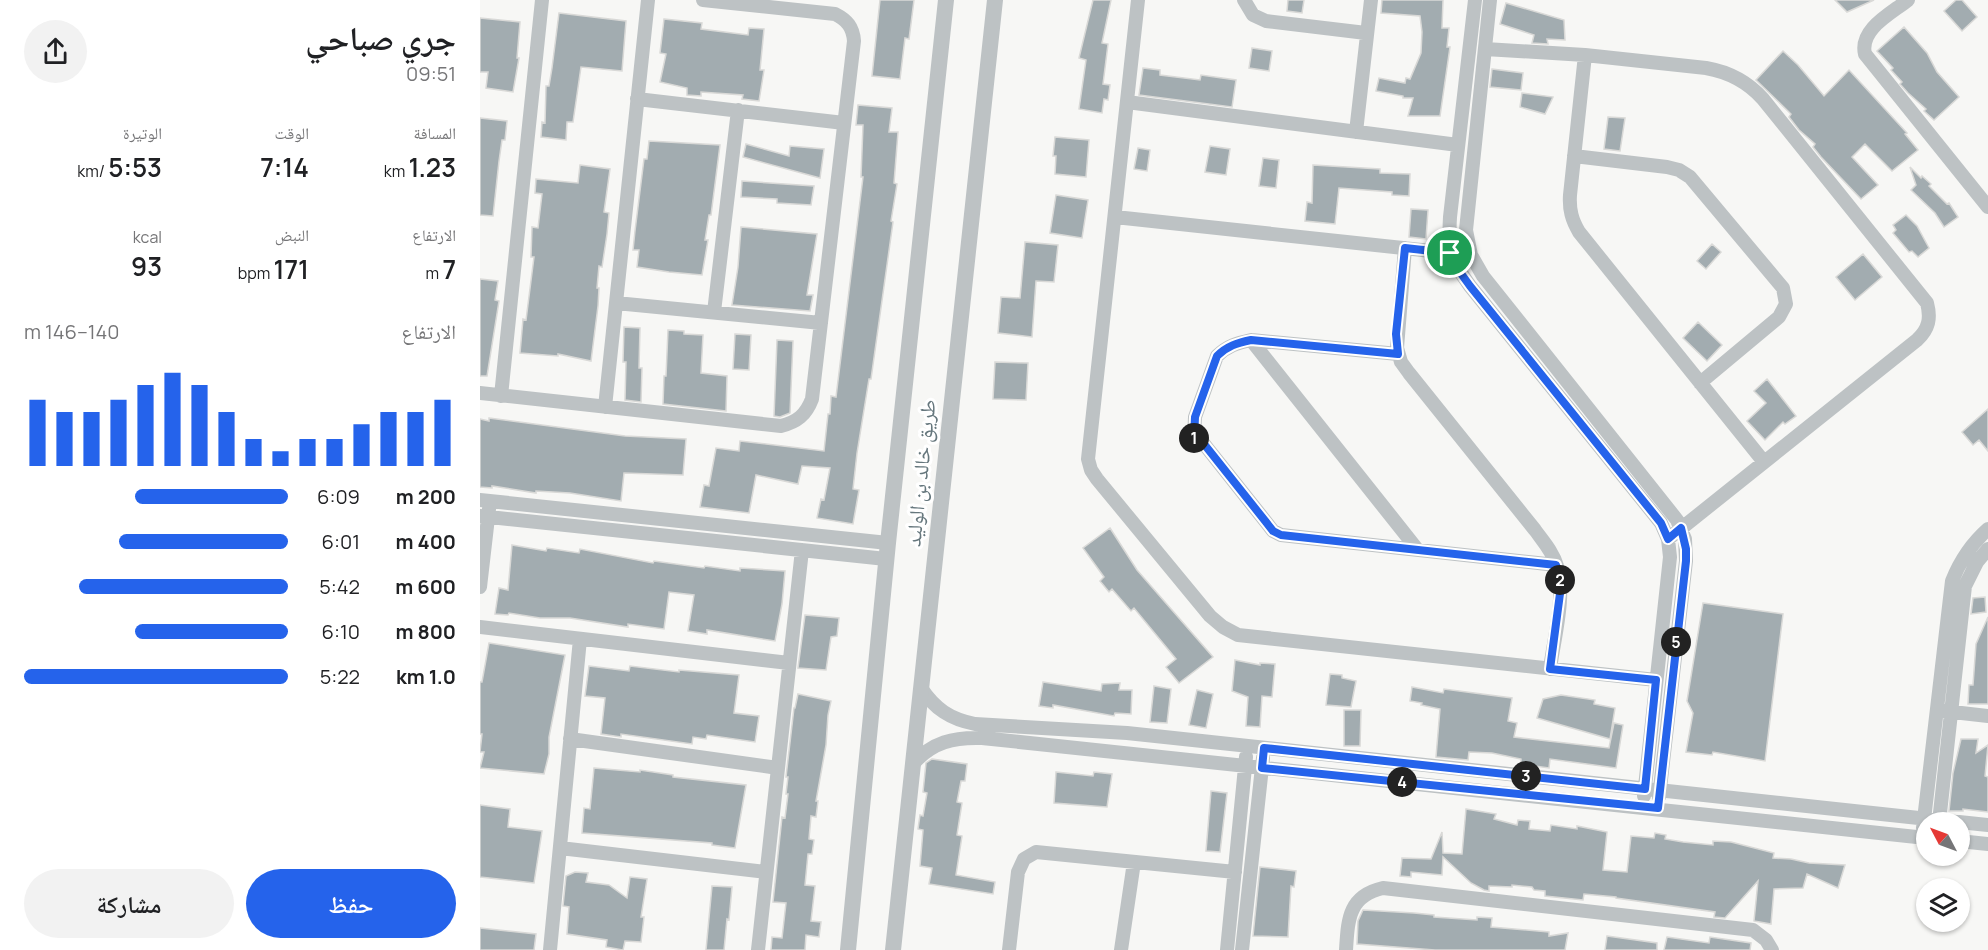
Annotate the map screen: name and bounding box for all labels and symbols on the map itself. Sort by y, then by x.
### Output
pin [1424,227,1475,278]
street label: طريق خالد بن الوليد [898,398,942,548]
pin: 1 [1179,423,1209,453]
pin: 2 [1545,565,1575,595]
pin: 5 [1661,627,1691,657]
pin: 3 [1511,761,1541,791]
pin: 4 [1387,767,1417,797]
north arrow [1916,812,1970,866]

